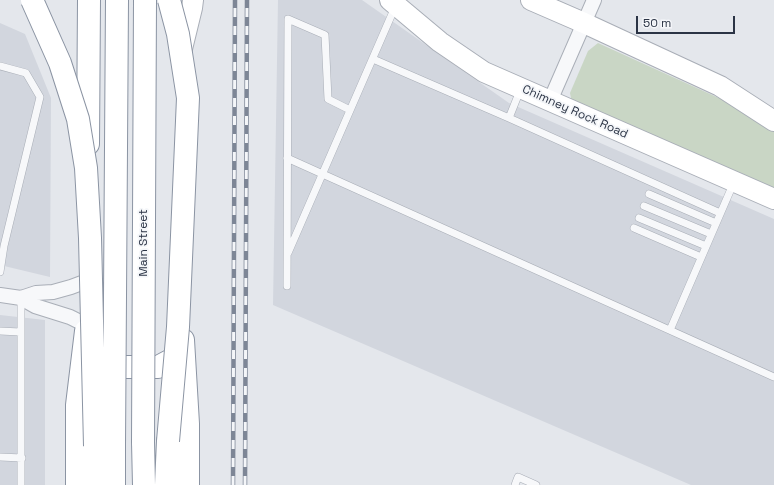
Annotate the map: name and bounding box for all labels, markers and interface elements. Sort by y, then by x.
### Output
scale bar [638,8,737,34]
text: 50 m [643,15,671,31]
street label: Chimney Rock Road [520,82,630,142]
street label: Main Street [137,209,151,277]

